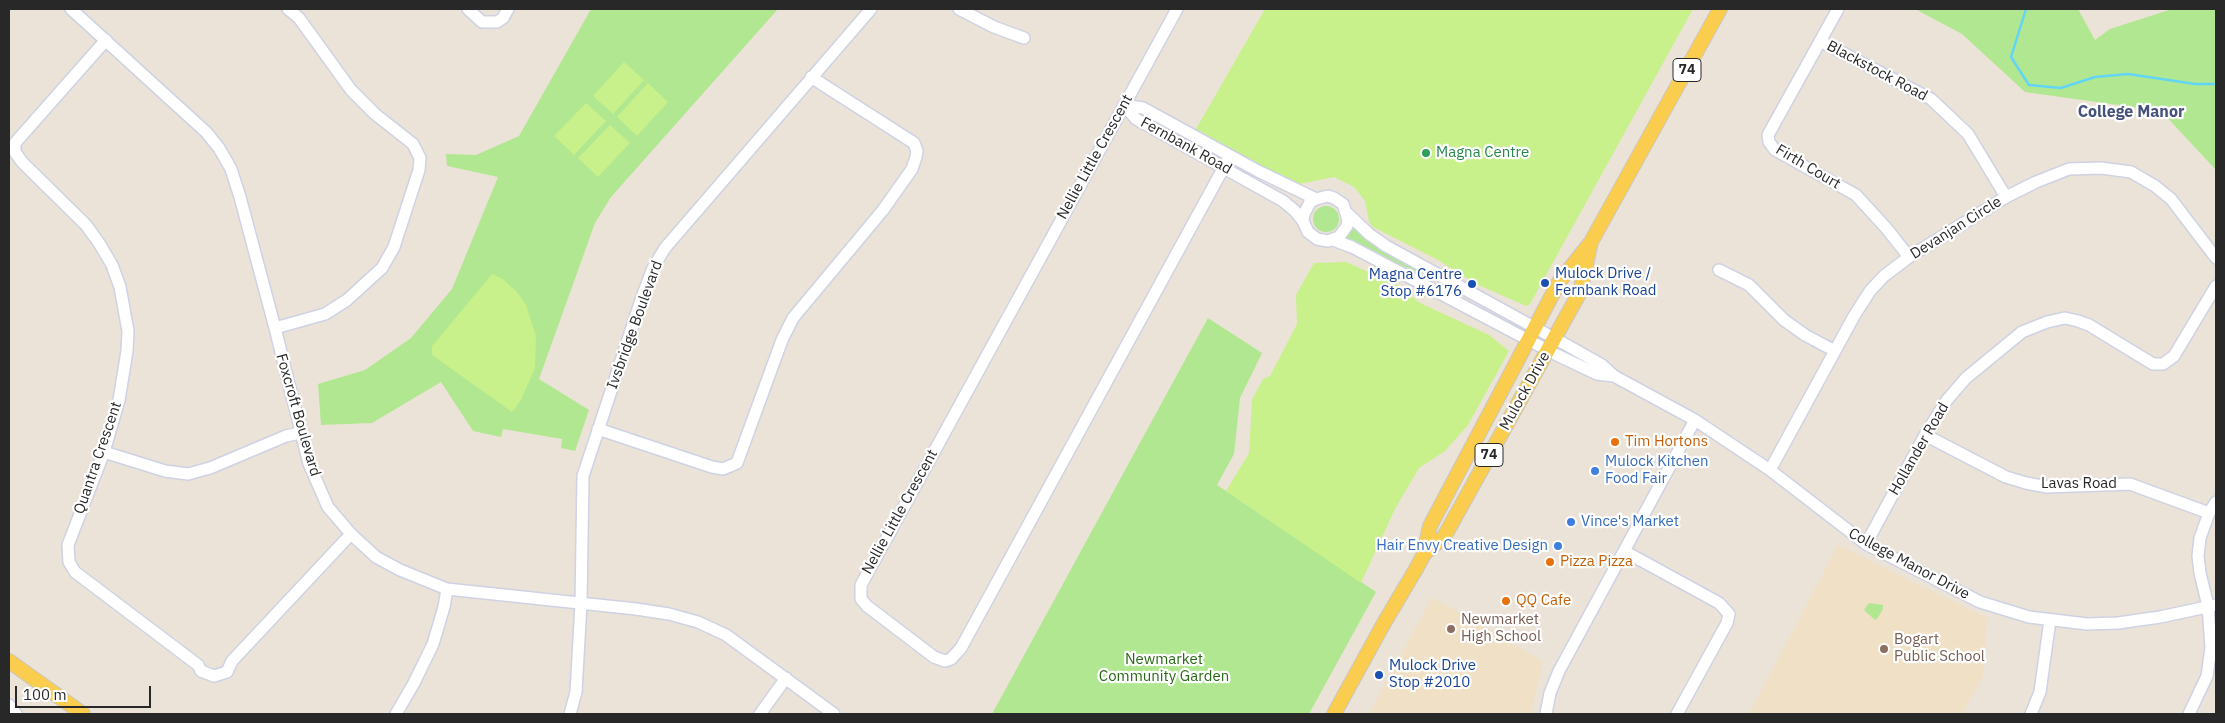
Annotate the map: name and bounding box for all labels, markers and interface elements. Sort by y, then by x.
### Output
street label: Blackstock Road [1824,37,1930,105]
road number: 74 [1673,58,1701,82]
street label: Nellie Little Crescent [1053,92,1137,222]
district label: College Manor [2078,102,2184,122]
street label: Fernbank Road [1137,114,1235,178]
street label: Firth Court [1772,141,1844,193]
place label: Magna Centre [1436,144,1529,162]
marker: Magna Centre [1420,147,1432,159]
street label: Devanjan Circle [1907,193,2005,263]
street label: Ivsbridge Boulevard [603,258,667,392]
place label: Mulock Drive / Fernbank Road [1555,265,1656,300]
place label: Magna Centre Stop #6176 [1369,266,1462,301]
marker: Mulock Drive / Fernbank Road [1539,277,1551,289]
marker: Magna Centre Stop #6176 [1466,278,1478,290]
street label: Mulock Drive [1496,349,1554,433]
street label: Foxcroft Boulevard [272,352,324,478]
street label: Quantra Crescent [70,399,126,517]
street label: Hollander Road [1885,399,1953,499]
place label: Tim Hortons [1625,433,1708,451]
marker: Tim Hortons [1609,436,1621,448]
road number: 74 [1475,444,1503,466]
street label: Nellie Little Crescent [858,447,942,577]
place label: Mulock Kitchen Food Fair [1605,453,1708,488]
marker: Mulock Kitchen Food Fair [1589,465,1601,477]
street label: Lavas Road [2041,475,2117,493]
place label: Vince's Market [1581,513,1679,531]
marker: Vince's Market [1565,516,1577,528]
street label: College Manor Drive [1845,524,1973,604]
place label: Hair Envy Creative Design [1376,537,1548,555]
marker: Hair Envy Creative Design [1552,540,1564,552]
place label: Pizza Pizza [1560,553,1633,571]
marker: Pizza Pizza [1544,556,1556,568]
place label: QQ Cafe [1516,592,1571,610]
marker: QQ Cafe [1500,595,1512,607]
place label: Newmarket High School [1461,611,1541,646]
marker: Newmarket High School [1445,623,1457,635]
place label: Bogart Public School [1894,631,1985,666]
marker: Bogart Public School [1878,643,1890,655]
park label: Newmarket Community Garden [1099,651,1229,686]
place label: Mulock Drive Stop #2010 [1389,657,1476,692]
marker: Mulock Drive Stop #2010 [1373,669,1385,681]
scale bar [18,676,154,708]
text: 100 m [23,685,67,704]

